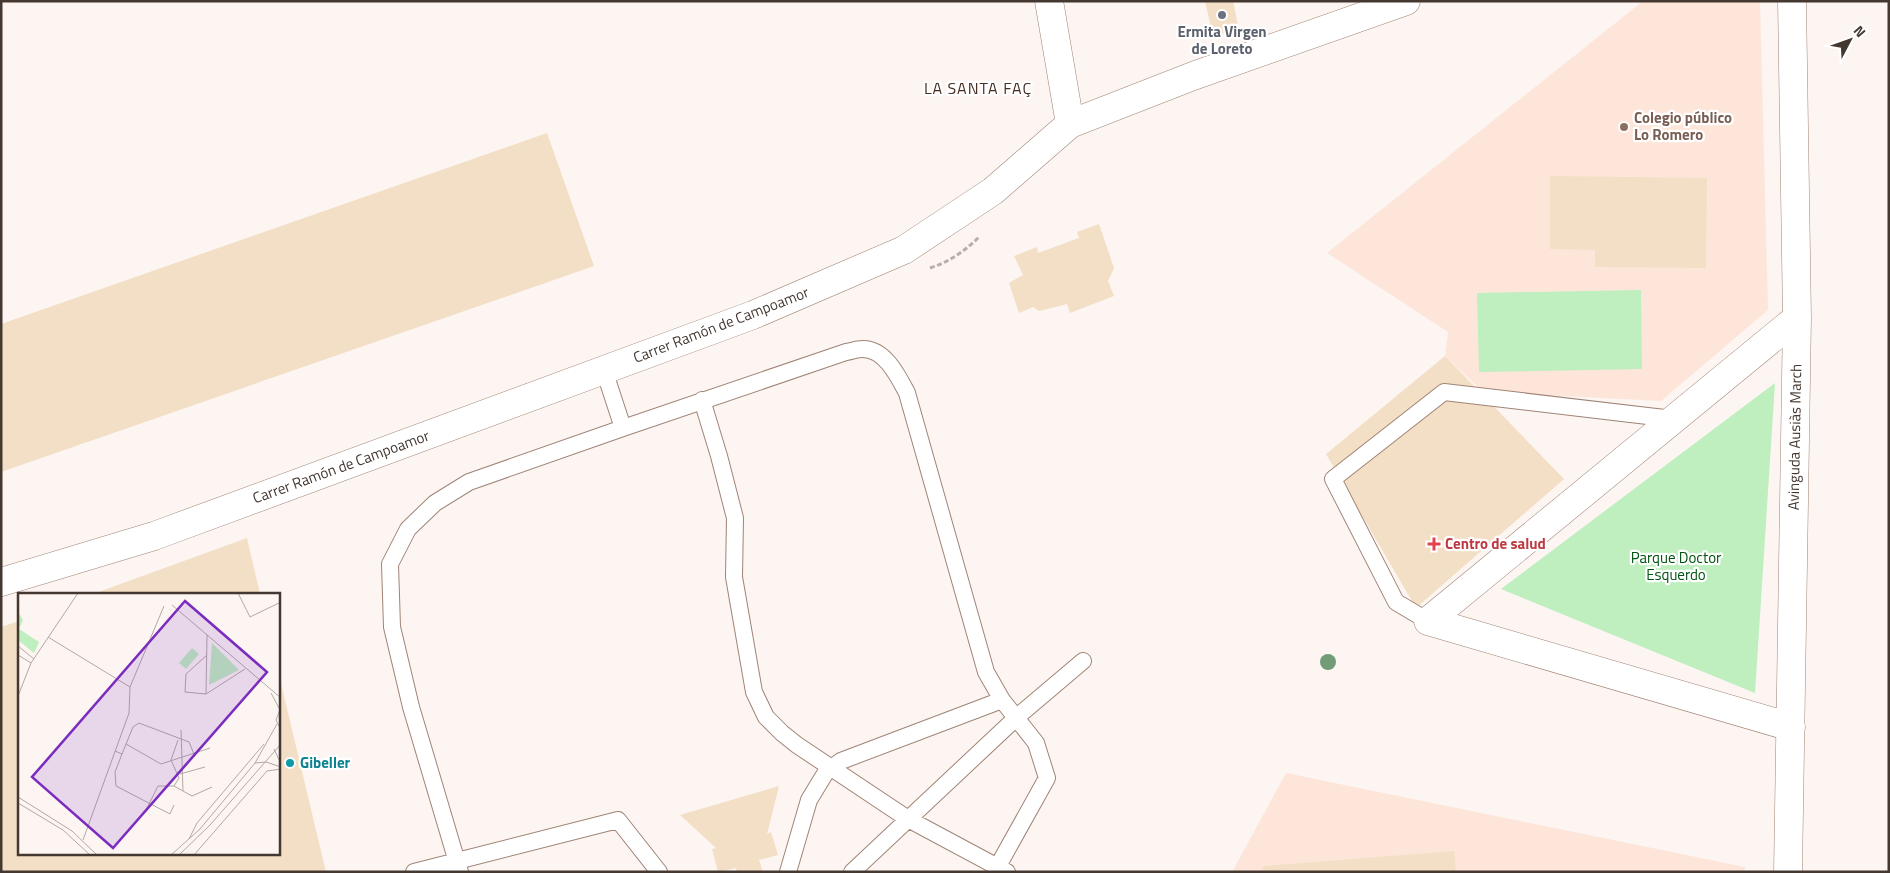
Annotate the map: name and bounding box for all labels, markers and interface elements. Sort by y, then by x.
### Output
marker: Ermita Virgen de Loreto [1216,9,1228,21]
north arrow [1825,15,1875,65]
place label: Ermita Virgen de Loreto [1177,20,1267,60]
text: N [1849,21,1871,42]
district label: LA SANTA FAÇ [924,76,1032,100]
place label: Colegio público Lo Romero [1634,106,1732,146]
marker: Colegio público Lo Romero [1618,121,1630,133]
street label: Carrer Ramón de Campoamor [630,280,812,369]
street label: Avinguda Ausiàs March [1782,364,1807,510]
street label: Carrer Ramón de Campoamor [249,424,432,509]
place label: Centro de salud [1445,532,1546,555]
marker: Centro de salud [1427,537,1441,551]
park label: Parque Doctor Esquerdo [1631,546,1721,586]
inset map [18,593,280,856]
place label: Gibeller [300,751,351,774]
marker: Gibeller [284,757,296,769]

